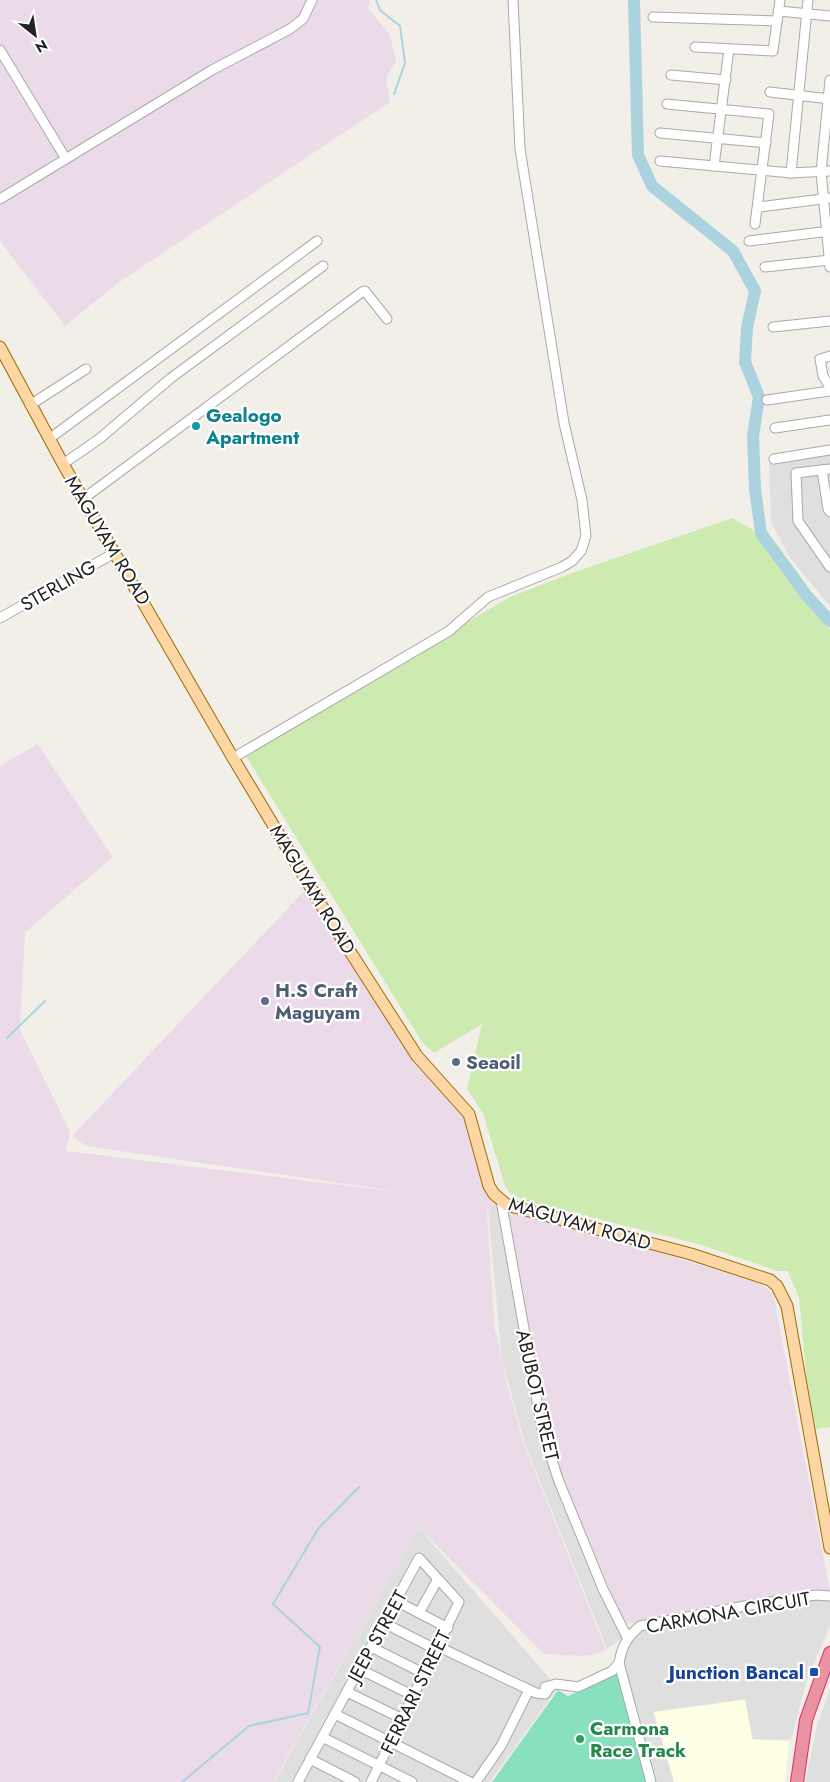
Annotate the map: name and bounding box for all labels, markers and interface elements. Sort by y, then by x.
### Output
north arrow [10,10,60,60]
text: N [32,35,51,58]
place label: Gealogo Apartment [205,402,299,451]
marker: Gealogo Apartment [190,420,202,432]
street label: MAGUYAM ROAD [58,470,157,610]
street label: STERLING [16,553,101,618]
street label: MAGUYAM ROAD [263,819,362,959]
place label: H.S Craft Maguyam [275,977,360,1026]
marker: H.S Craft Maguyam [259,995,271,1007]
place label: Seaoil [466,1049,521,1076]
marker: Seaoil [450,1056,462,1068]
street label: MAGUYAM ROAD [506,1190,654,1257]
street label: ABUBOT STREET [509,1327,566,1464]
street label: JEEP STREET [340,1585,414,1690]
street label: CARMONA CIRCUIT [644,1585,812,1640]
street label: FERRARI STREET [374,1626,457,1759]
place label: Junction Bancal [665,1659,804,1686]
marker: Junction Bancal [808,1666,820,1678]
place label: Carmona Race Track [590,1715,686,1764]
marker: Carmona Race Track [574,1733,586,1745]

